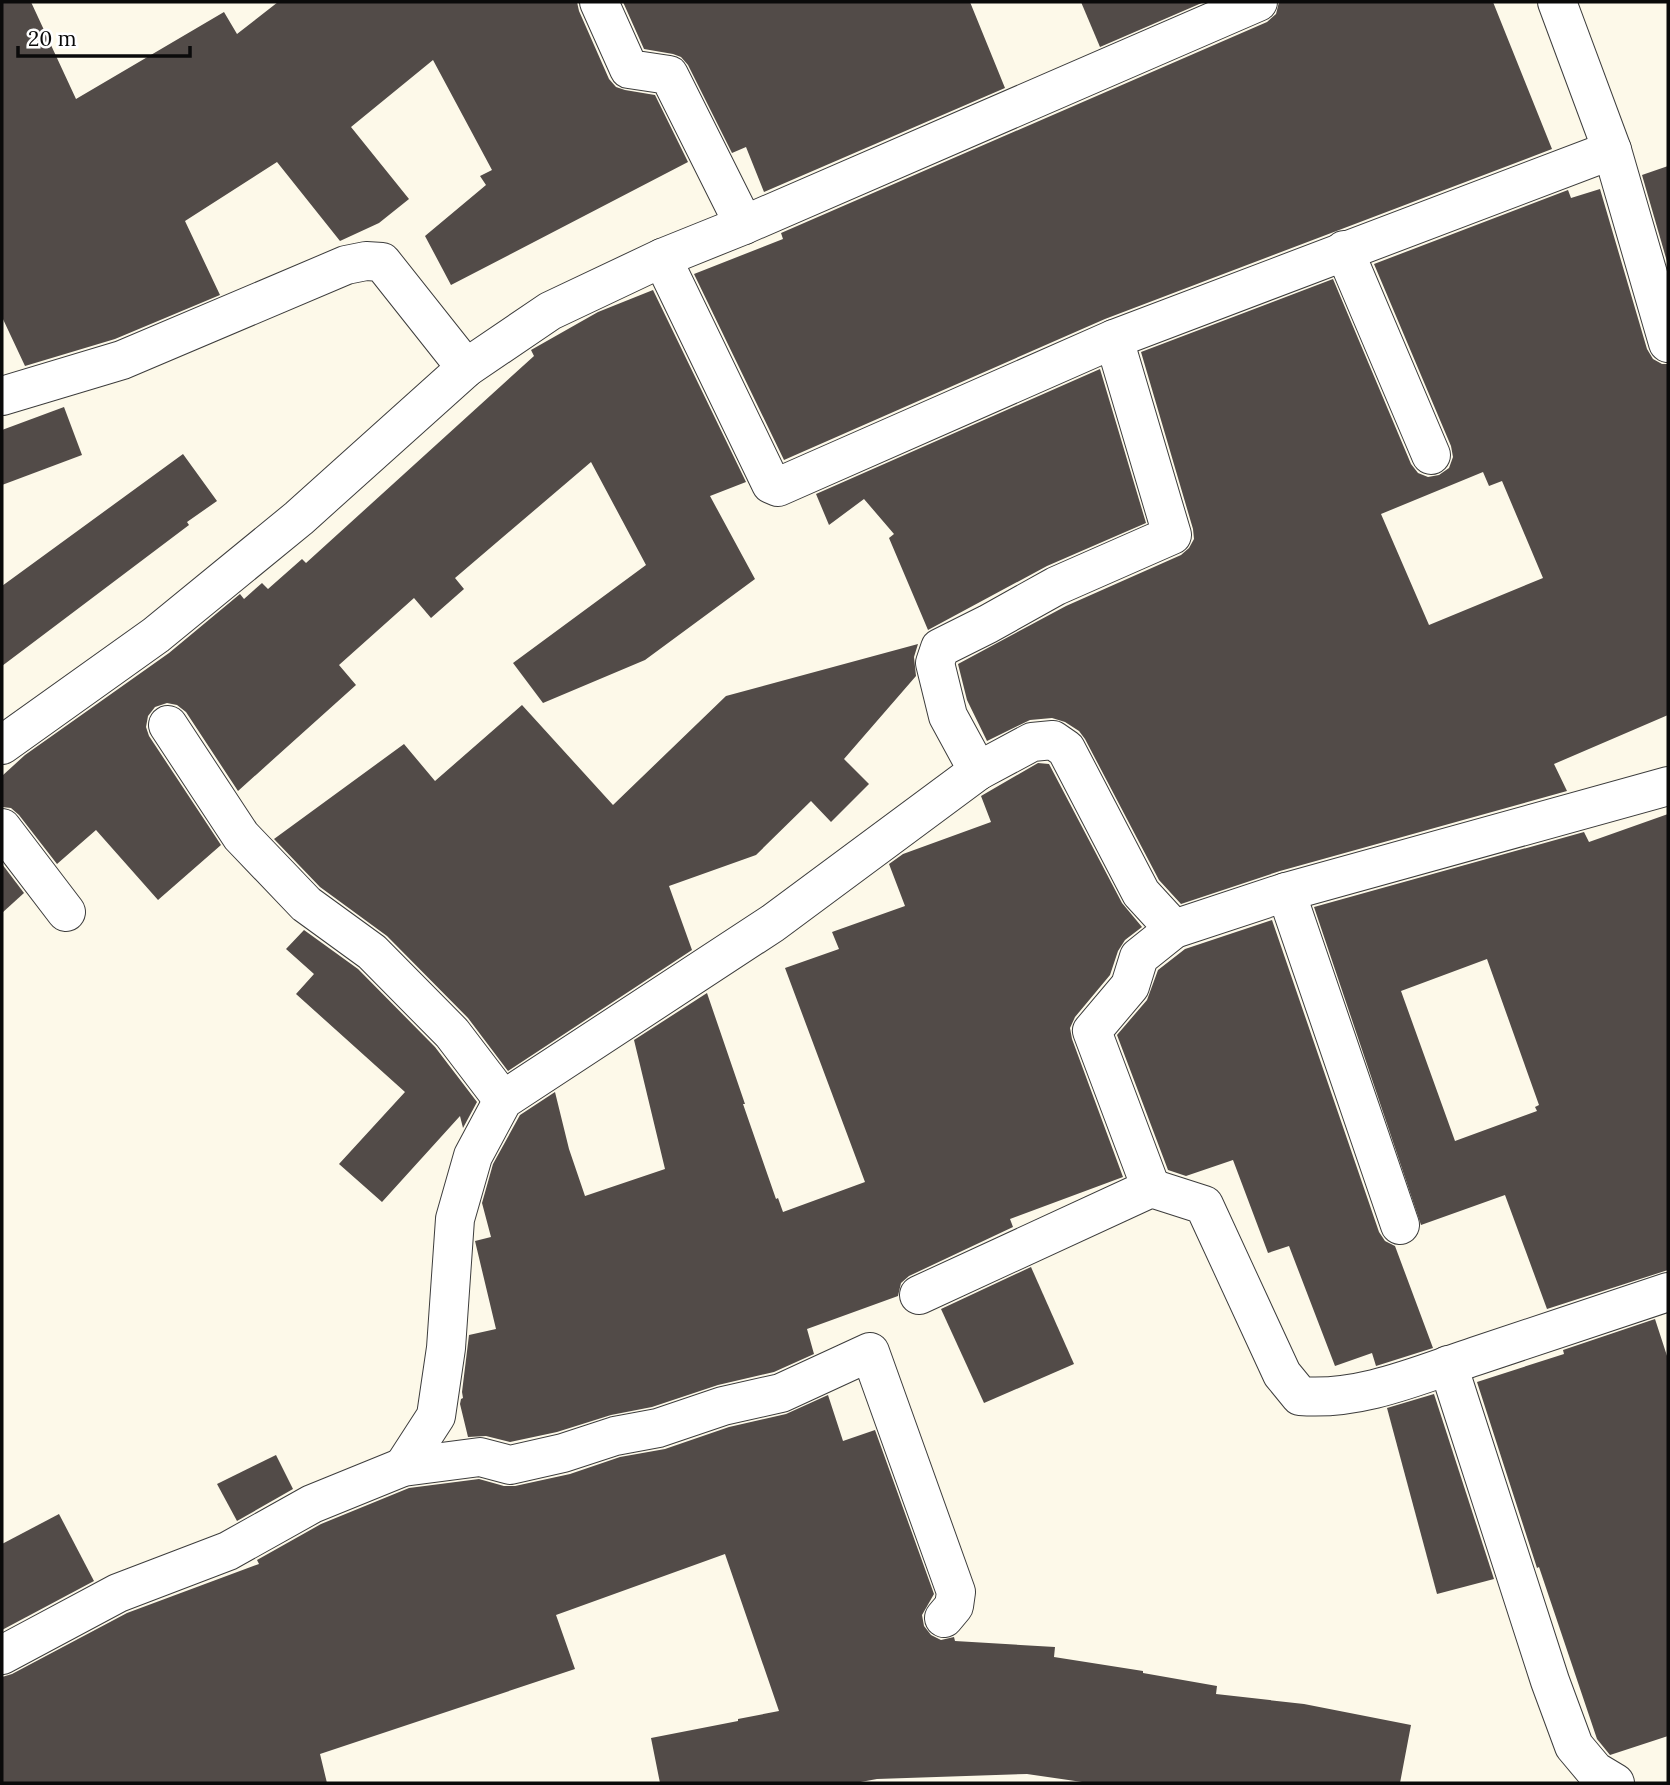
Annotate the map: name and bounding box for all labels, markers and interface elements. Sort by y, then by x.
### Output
scale bar [18,14,189,58]
text: 20 m [28,25,77,52]

